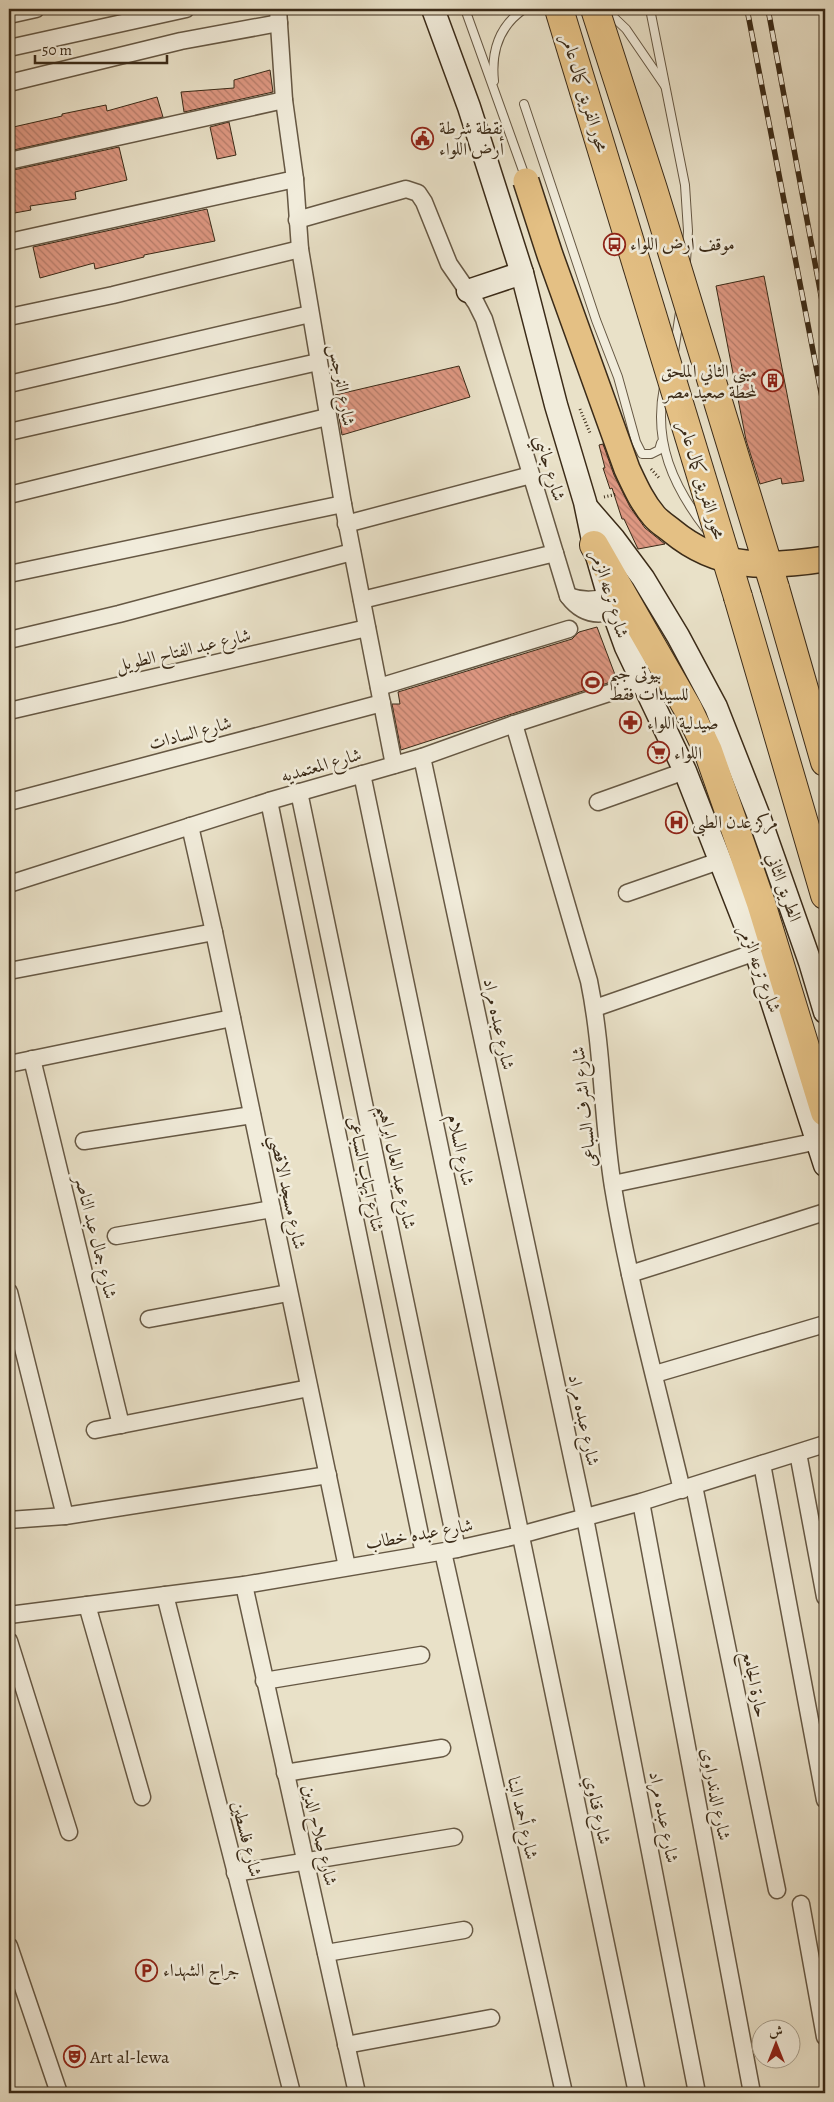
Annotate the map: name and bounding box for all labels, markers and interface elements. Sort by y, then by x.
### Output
street label: محور الفريق كمال عامر [555,31,614,156]
scale bar [35,32,168,64]
text: 50 m [42,40,72,60]
place label: نقطة شرطة أرض اللواء [439,116,505,161]
public building icon: نقطة شرطة أرض اللواء [411,126,435,150]
bus stop icon: موقف ارض اللواء [602,232,626,256]
place label: موقف ارض اللواء [630,232,735,256]
street label: شارع النرجس [320,342,361,428]
place label: مبني الثاني الملحق لمحطة صعيد مصر [661,359,757,404]
building icon: مبني الثاني الملحق لمحطة صعيد مصر [761,369,785,393]
street label: محور الفريق كمال عامر [672,418,731,543]
street label: شارع جانبي [525,432,571,505]
street label: شارع ترعه الزمر [582,547,635,642]
street label: شارع عبد الفتاح الطويل [113,623,254,681]
place label: بيوتى جيم للسيدات فقط [609,661,689,706]
sports icon: بيوتى جيم للسيدات فقط [581,671,605,695]
street label: شارع السادات [146,710,235,758]
pharmacy icon: صيدلية اللواء [619,711,643,735]
place label: صيدلية اللواء [647,711,719,735]
supermarket icon: اللواء [646,741,670,765]
place label: اللواء [674,741,702,765]
street label: شارع المعتمديه [278,742,365,791]
hospital icon: مركز عدن الطبى [664,810,688,834]
place label: مركز عدن الطبى [692,810,778,837]
street label: الطريق الثاني [758,849,808,926]
street label: شارع ترعه الزمر [730,922,787,1017]
street label: شارع عبده مراد [475,976,520,1073]
street label: شارع اشرف السباعى [566,1045,605,1169]
street label: شارع عبد العال ابراهيم [366,1103,422,1233]
street label: شارع السلام [438,1112,480,1189]
street label: شارع ايهاب السباعى [339,1114,390,1235]
street label: شارع مسجد الاقصي [259,1132,312,1253]
street label: شارع جمال عبد الناصر [66,1171,123,1302]
street label: شارع عبده مراد [560,1372,605,1469]
street label: شارع عبده خطاب [363,1513,475,1558]
street label: حارة الجامع [732,1648,774,1720]
street label: شارع الدندراوى [692,1746,737,1843]
street label: شارع عبده مراد [640,1769,685,1866]
street label: شارع قناوي [576,1773,617,1847]
street label: شارع أحمد البنا [499,1774,545,1862]
street label: شارع صلاح الدين [293,1782,343,1889]
street label: شارع فلسطين [223,1798,268,1880]
parking icon: جراج الشهداء [135,1958,159,1982]
place label: جراج الشهداء [163,1958,240,1986]
north arrow [752,2020,802,2070]
text: ش [769,2022,783,2041]
theatre icon: Art al-lewa [62,2045,86,2069]
place label: Art al-lewa [89,2045,170,2069]

